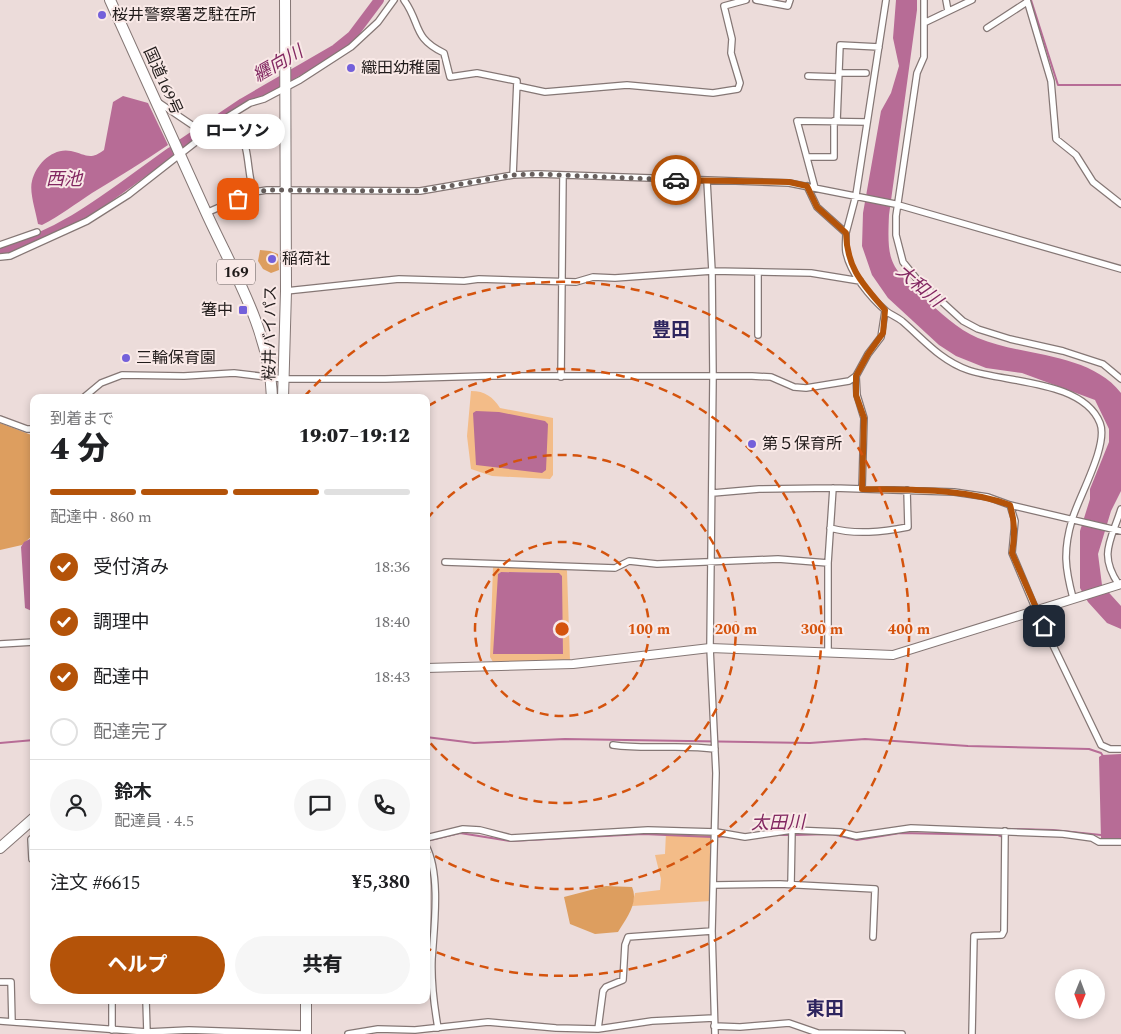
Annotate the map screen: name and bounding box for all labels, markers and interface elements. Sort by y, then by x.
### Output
place label: 桜井警察署芝駐在所 [112,3,256,27]
marker: 桜井警察署芝駐在所 [96,9,108,21]
water label: 纒向川 [248,38,310,89]
street label: 国道169号 [137,43,189,119]
place label: 織田幼稚園 [361,56,441,80]
marker: 織田幼稚園 [345,62,357,74]
callout: ローソン [190,114,286,149]
text: ローソン [205,119,270,143]
courier [651,155,701,205]
water label: 西池 [46,166,84,193]
icon: car [662,166,690,194]
pin [217,178,259,220]
icon: bag [224,185,252,213]
place label: 稲荷社 [282,247,330,271]
marker: 稲荷社 [266,253,278,265]
water label: 大和川 [890,258,950,315]
road number: 169 [217,260,255,284]
street label: 桜井バイパス [257,285,283,381]
place label: 箸中 [201,298,233,322]
marker: 箸中 [237,304,249,316]
district label: 豊田 [652,316,690,345]
place label: 三輪保育園 [136,346,216,370]
marker: 三輪保育園 [120,352,132,364]
text: 到着まで [50,407,114,431]
text: 19:07–19:12 [299,422,410,451]
text: 4 分 [50,425,109,474]
place label: 第５保育所 [762,432,842,456]
marker: 第５保育所 [746,438,758,450]
text: 配達中 · 860 m [50,505,152,529]
icon: check [50,553,78,581]
text: 受付済み [93,553,169,582]
text: 18:36 [374,555,410,579]
pin [1023,605,1065,647]
icon: check [50,608,78,636]
text: 調理中 [93,608,150,637]
text: 18:40 [374,610,410,634]
icon: home [1030,612,1058,640]
text: 100 m [628,618,671,641]
text: 200 m [715,618,758,641]
text: 300 m [801,618,844,641]
text: 400 m [888,618,931,641]
centre of rings [553,620,571,638]
icon: check [50,663,78,691]
text: 配達中 [93,663,150,692]
text: 18:43 [374,665,410,689]
text: 配達完了 [93,718,169,747]
text: 鈴木 [114,778,152,807]
button: person [50,779,102,831]
button: chat [294,779,346,831]
button: phone [358,779,410,831]
text: 配達員 · 4.5 [114,809,194,833]
water label: 太田川 [751,809,807,837]
text: ¥5,380 [352,868,410,897]
text: 注文 #6615 [50,869,140,898]
button: ヘルプ [50,936,225,994]
button: 共有 [235,936,410,994]
north arrow [1055,969,1105,1019]
map controls [1055,969,1105,1019]
district label: 東田 [806,995,844,1024]

